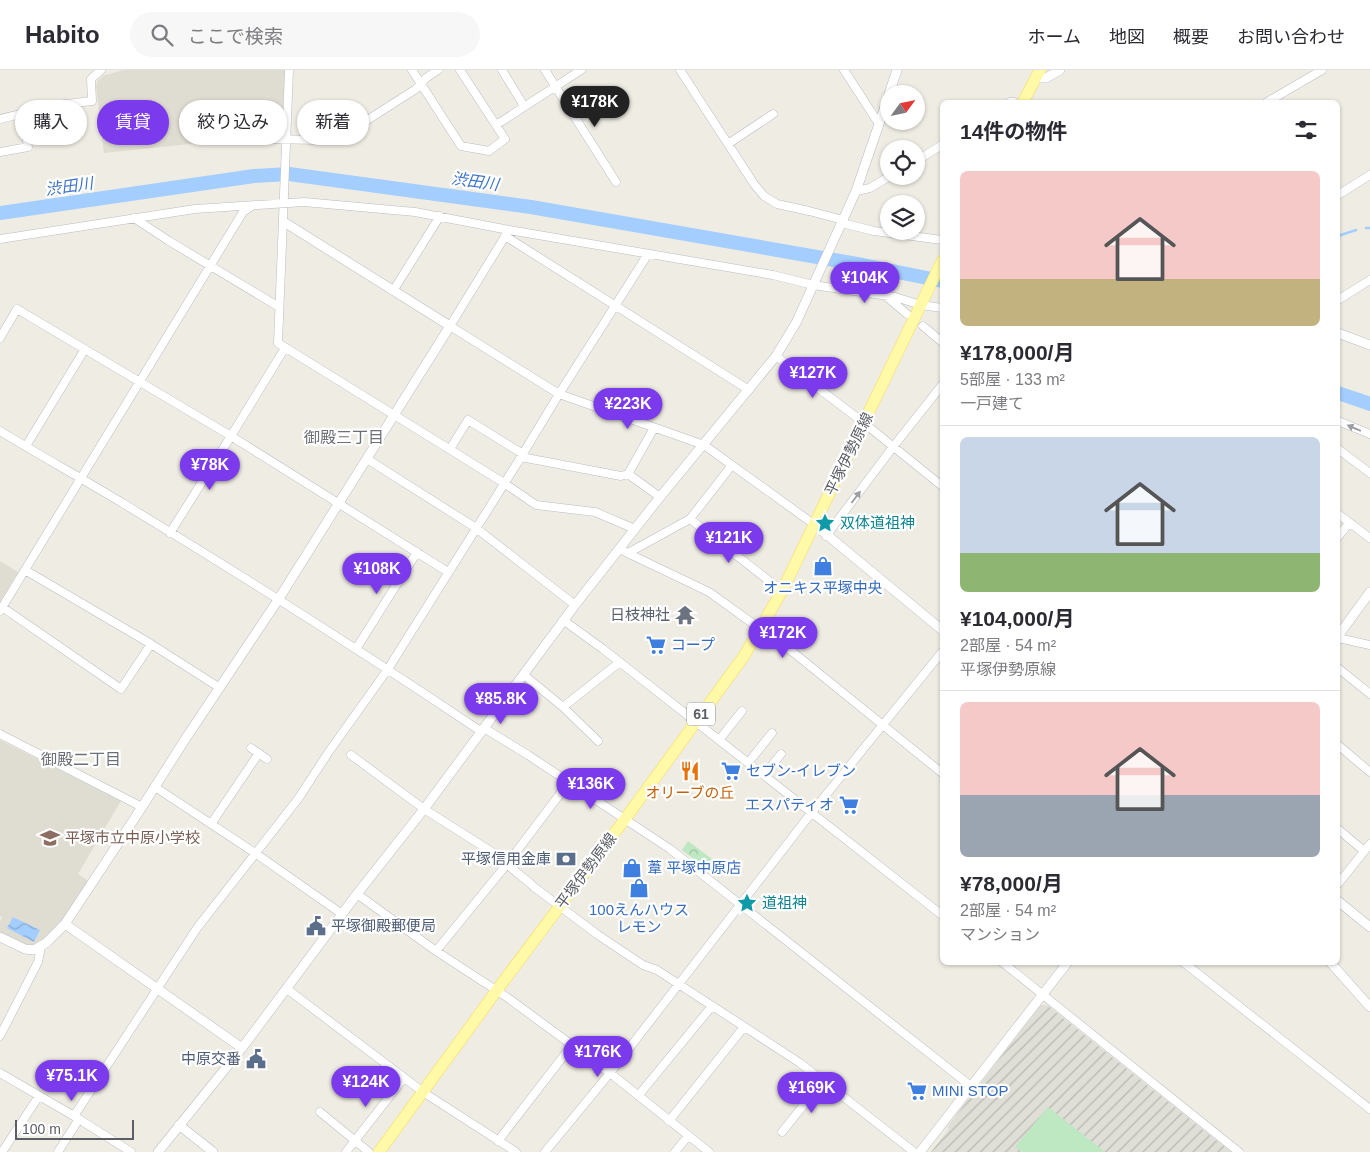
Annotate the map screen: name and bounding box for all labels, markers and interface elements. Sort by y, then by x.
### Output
search box [130,12,480,57]
text: Habito [25,21,100,48]
icon: search [148,21,176,49]
text: ここで検索 [188,26,283,47]
text: ホーム [1028,27,1081,47]
text: 地図 [1109,27,1145,47]
text: 概要 [1173,27,1209,47]
text: お問い合わせ [1237,27,1345,47]
pin: ¥178K [560,85,630,128]
north arrow [880,85,925,130]
map controls [880,85,925,240]
text: ¥178K [571,93,619,110]
chip: 購入 [15,100,87,145]
chip: 賃貸 [97,100,169,145]
chip: 絞り込み [179,100,287,145]
chip: 新着 [297,100,369,145]
icon: filters [1292,116,1320,144]
text: 14件の物件 [960,120,1067,143]
button: locate [880,140,925,185]
water label: 渋田川 [450,170,502,194]
water label: 渋田川 [44,174,96,198]
button: layers [880,195,925,240]
icon: home [1095,204,1185,294]
pin: ¥104K [830,262,900,304]
text: ¥104K [841,269,889,286]
text: ¥178,000/月 [960,341,1074,364]
pin: ¥127K [778,356,848,399]
text: ¥127K [789,364,837,381]
text: 5部屋 · 133 m² [960,371,1065,388]
pin: ¥223K [593,388,663,430]
text: ¥223K [604,395,652,412]
text: 一戸建て [960,395,1024,412]
street label: 平塚伊勢原線 [821,410,876,498]
one-way arrow [1347,423,1361,431]
district label: 御殿三丁目 [304,429,384,446]
pin: ¥78K [180,448,240,491]
text: ¥78K [191,456,229,473]
icon: home [1095,469,1185,559]
one-way arrow [850,491,861,504]
place icon: 双体道祖神 [814,512,836,534]
place label: 双体道祖神 [840,514,915,531]
pin: ¥121K [694,522,764,564]
text: ¥121K [705,529,753,546]
pin: ¥108K [342,552,412,595]
shop icon: オニキス平塚中央 [812,555,834,577]
text: ¥108K [353,560,401,577]
place label: オニキス平塚中央 [763,579,883,596]
temple icon: 日枝神社 [674,604,696,626]
place label: 日枝神社 [610,606,670,623]
text: ¥104,000/月 [960,607,1074,630]
pin: ¥172K [748,616,818,659]
text: ¥172K [759,624,807,641]
supermarket icon: コープ [645,634,667,656]
place label: コープ [671,636,715,653]
text: 2部屋 · 54 m² [960,637,1056,654]
text: 平塚伊勢原線 [960,661,1056,678]
pin: ¥85.8K [460,682,542,725]
text: ¥85.8K [475,690,527,707]
road number: 61 [687,703,715,726]
icon: home [1095,734,1185,824]
district label: 御殿二丁目 [41,751,121,768]
restaurant icon: オリーブの丘 [679,760,701,782]
supermarket icon: セブン-イレブン [720,760,742,782]
place label: セブン-イレブン [746,762,856,779]
pin: ¥136K [556,768,626,810]
text: ¥136K [567,775,615,792]
place label: オリーブの丘 [645,784,735,801]
supermarket icon: エスパティオ [838,794,860,816]
place label: エスパティオ [745,796,834,813]
school or university icon: 平塚市立中原小学校 [39,827,61,849]
place label: 平塚市立中原小学校 [65,829,200,846]
street label: 平塚伊勢原線 [552,830,619,912]
bank icon: 平塚信用金庫 [555,848,577,870]
place label: 平塚信用金庫 [461,850,551,867]
shop icon: 葦 平塚中原店 [621,857,643,879]
place label: 葦 平塚中原店 [647,859,741,876]
text: ¥78,000/月 [960,872,1063,895]
shop icon: 100えんハウス レモン [628,877,650,899]
place icon: 道祖神 [736,892,758,914]
place label: 道祖神 [762,894,807,911]
place label: 100えんハウス レモン [589,901,689,935]
text: 2部屋 · 54 m² [960,902,1056,919]
public building icon: 平塚御殿郵便局 [305,915,327,937]
place label: 平塚御殿郵便局 [331,917,436,934]
text: マンション [960,926,1040,943]
pin: ¥176K [563,1036,633,1078]
text: ¥176K [574,1043,622,1060]
public building icon: 中原交番 [245,1048,267,1070]
place label: 中原交番 [181,1050,241,1067]
pin: ¥75.1K [31,1060,113,1102]
pin: ¥124K [331,1066,401,1108]
text: ¥75.1K [46,1067,98,1084]
pin: ¥169K [777,1072,847,1114]
text: ¥124K [342,1073,390,1090]
text: ¥169K [788,1079,836,1096]
supermarket icon: MINI STOP [906,1080,928,1102]
place label: MINI STOP [932,1082,1008,1099]
scale bar [15,1117,134,1140]
text: 100 m [22,1121,61,1137]

